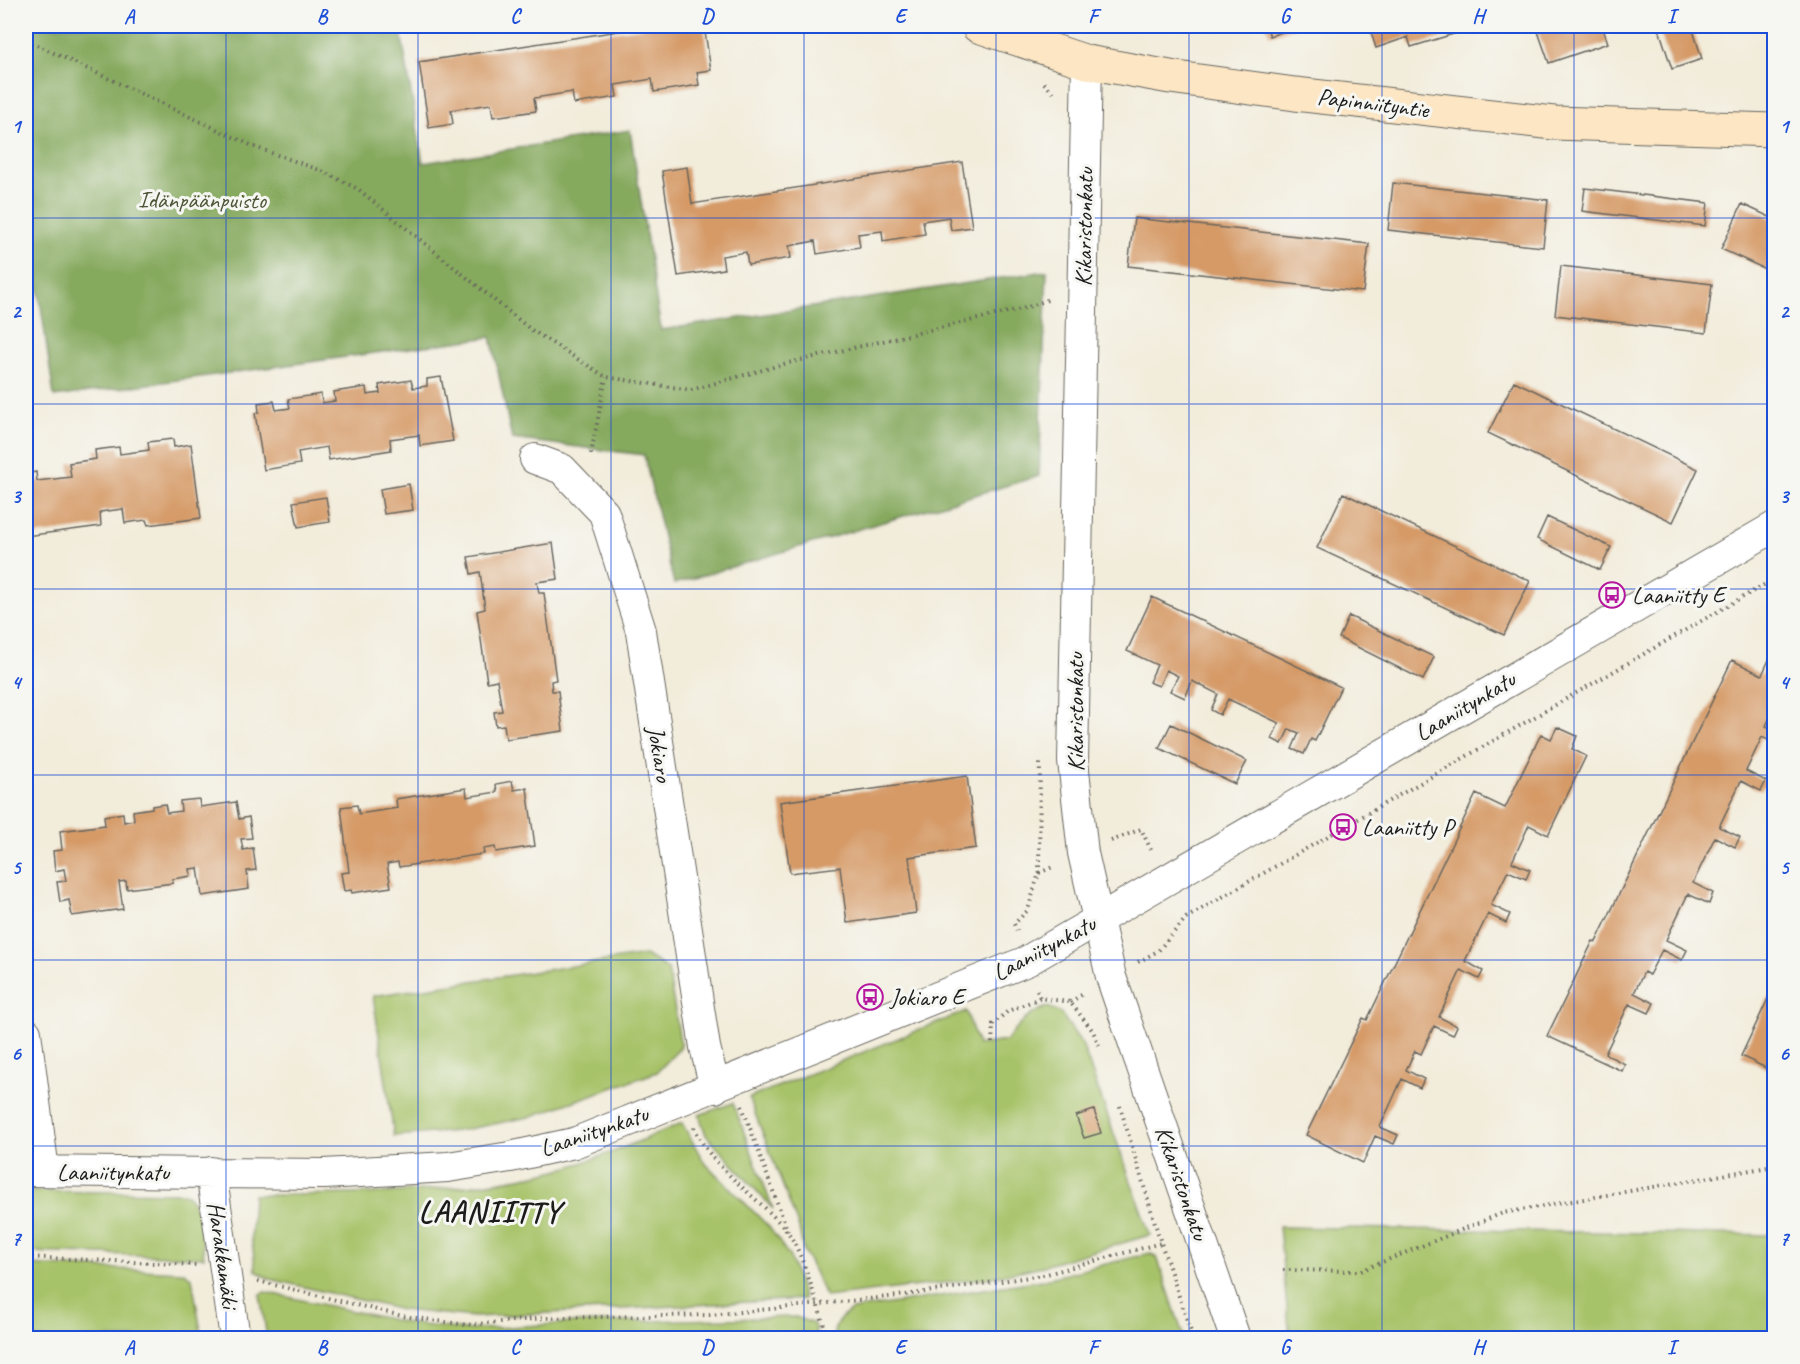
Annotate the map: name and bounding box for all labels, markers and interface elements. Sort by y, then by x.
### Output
text: A [124,4,136,29]
text: B [317,4,329,29]
text: C [510,4,522,29]
text: D [701,4,715,29]
text: E [895,4,909,29]
text: F [1088,4,1102,29]
text: G [1280,4,1293,29]
text: H [1472,4,1487,29]
text: I [1667,4,1680,29]
street label: Papinniityntie [1316,81,1433,125]
text: 1 [12,114,23,139]
text: 1 [1780,114,1791,139]
street label: Kikaristonkatu [1068,165,1100,287]
park label: Idänpäänpuisto [138,185,268,215]
text: 2 [12,299,23,324]
text: 2 [1780,299,1791,324]
text: 3 [12,484,23,509]
text: 3 [1780,484,1791,509]
bus stop icon: Laaniitty E [1597,580,1627,610]
place label: Laaniitty E [1632,580,1728,610]
street label: Kikaristonkatu [1060,650,1090,771]
street label: Laaniitynkatu [1409,663,1523,748]
text: 4 [12,670,24,695]
text: 4 [1780,670,1792,695]
street label: Jokiaro [641,723,679,785]
bus stop icon: Laaniitty P [1328,812,1358,842]
place label: Laaniitty P [1362,812,1457,842]
text: 5 [12,855,23,880]
text: 5 [1780,855,1791,880]
street label: Laaniitynkatu [987,907,1102,988]
bus stop icon: Jokiaro E [855,982,885,1012]
place label: Jokiaro E [889,982,968,1012]
text: 6 [11,1041,22,1066]
text: 6 [1779,1041,1790,1066]
street label: Laaniitynkatu [536,1098,654,1163]
street label: Kikaristonkatu [1148,1122,1216,1246]
street label: Laaniitynkatu [57,1157,171,1187]
district label: LAANIITTY [419,1193,566,1231]
street label: Harakkamäki [201,1200,246,1313]
text: 7 [12,1226,23,1251]
text: 7 [1780,1226,1791,1251]
text: A [124,1335,136,1360]
text: B [317,1335,329,1360]
text: C [510,1335,522,1360]
text: D [701,1335,715,1360]
text: E [895,1335,909,1360]
text: F [1088,1335,1102,1360]
text: G [1280,1335,1293,1360]
text: H [1472,1335,1487,1360]
text: I [1667,1335,1680,1360]

